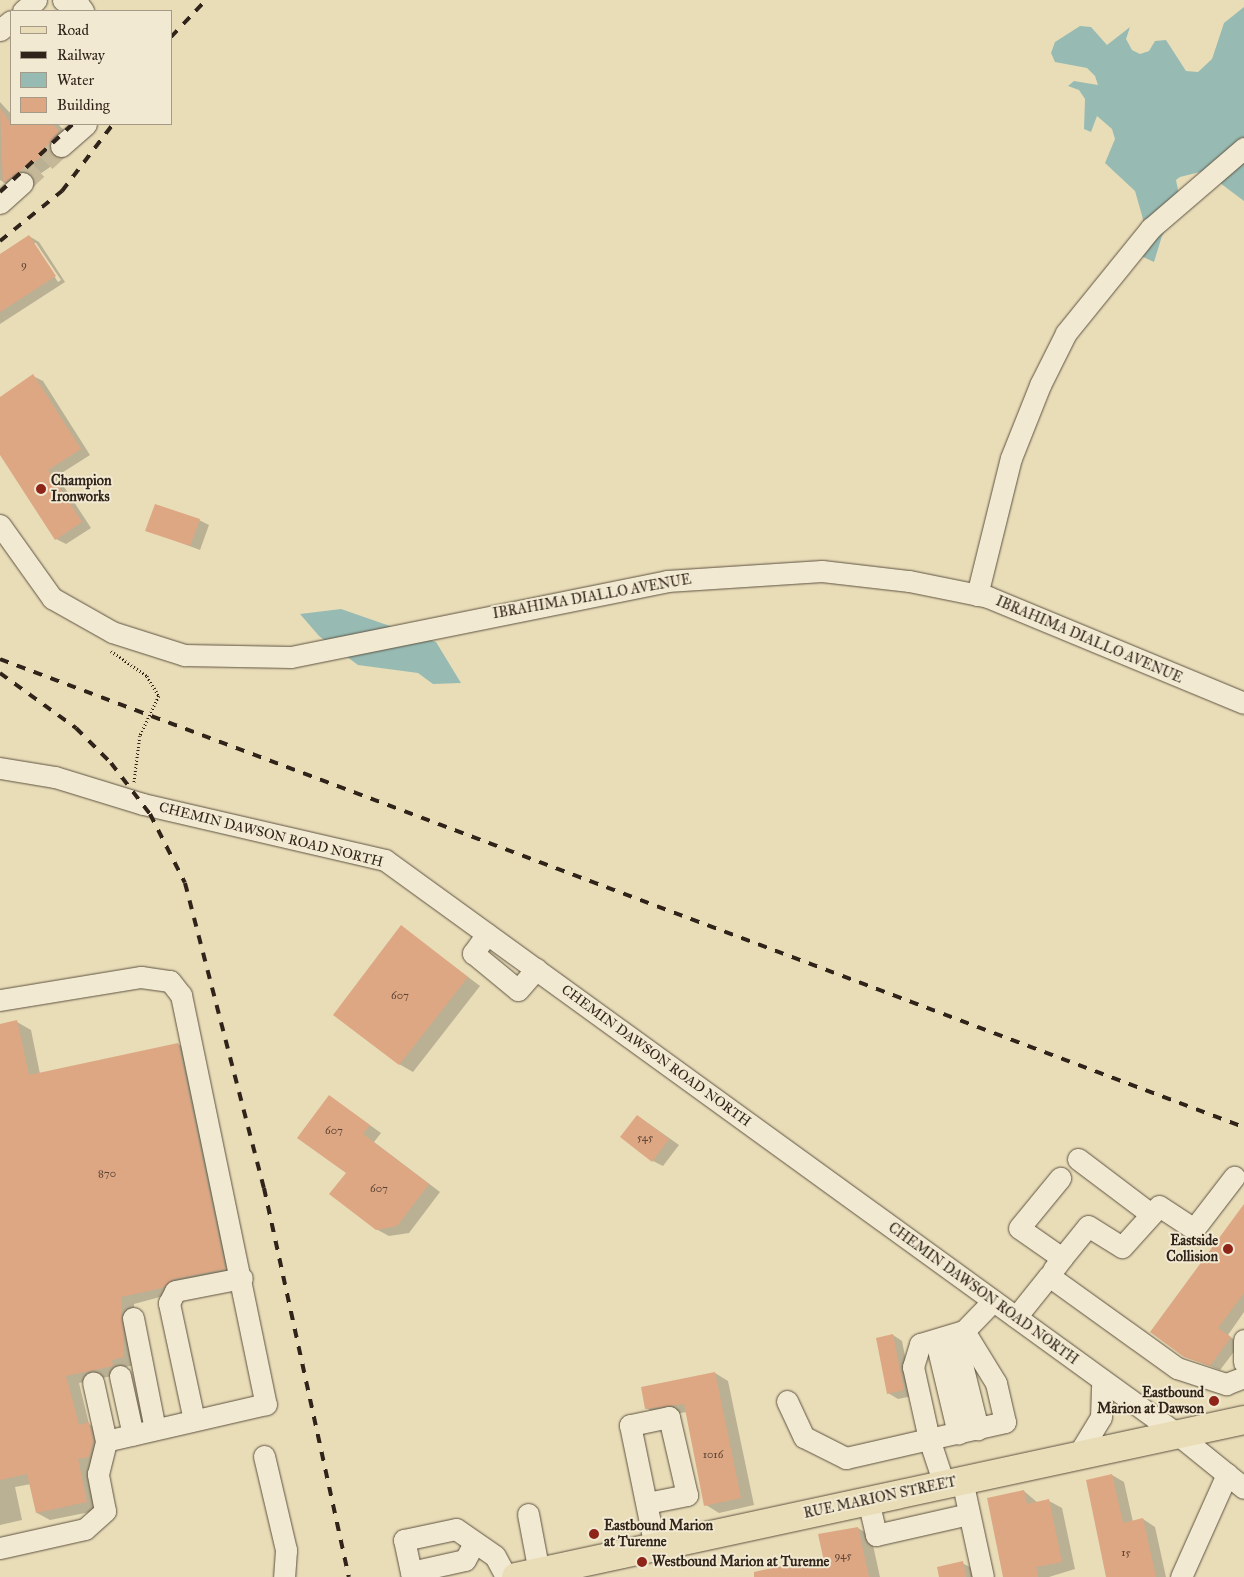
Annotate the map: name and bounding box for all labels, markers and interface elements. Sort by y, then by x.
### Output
legend [10,10,172,125]
text: Road [57,21,89,39]
text: Railway [57,46,105,64]
text: Water [57,71,94,89]
text: Building [57,96,110,114]
house number: 9 [21,258,27,272]
place label: Champion Ironworks [51,473,112,506]
marker: Champion Ironworks [35,483,47,495]
street label: IBRAHIMA DIALLO AVENUE [491,571,693,623]
street label: IBRAHIMA DIALLO AVENUE [993,593,1185,687]
street label: CHEMIN DAWSON ROAD NORTH [157,799,385,871]
street label: CHEMIN DAWSON ROAD NORTH [558,981,754,1131]
house number: 607 [391,989,409,1003]
house number: 607 [325,1124,343,1138]
house number: 545 [637,1131,653,1145]
house number: 870 [98,1167,116,1181]
house number: 607 [370,1182,388,1196]
street label: CHEMIN DAWSON ROAD NORTH [885,1219,1081,1369]
place label: Eastside Collision [1166,1233,1218,1266]
marker: Eastside Collision [1222,1243,1234,1255]
place label: Eastbound Marion at Dawson [1097,1385,1204,1418]
marker: Eastbound Marion at Dawson [1208,1395,1220,1407]
house number: 1016 [703,1448,723,1462]
street label: RUE MARION STREET [802,1474,958,1522]
place label: Eastbound Marion at Turenne [604,1518,713,1550]
marker: Eastbound Marion at Turenne [588,1528,600,1540]
house number: 15 [1121,1546,1131,1560]
house number: 945 [834,1549,852,1563]
place label: Westbound Marion at Turenne [652,1554,829,1570]
marker: Westbound Marion at Turenne [636,1556,648,1568]

